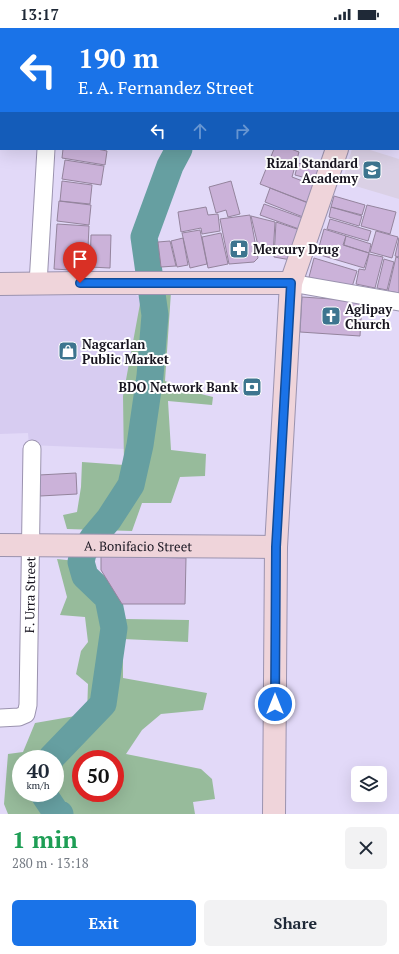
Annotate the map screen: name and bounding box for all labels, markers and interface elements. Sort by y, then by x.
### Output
text: 13:17 [20,4,59,24]
text: 190 m [78,39,159,76]
icon: left [12,44,64,96]
text: E. A. Fernandez Street [78,75,254,99]
icon: left [147,120,169,142]
icon: ahead [189,120,211,142]
icon: right [231,120,253,142]
place label: Rizal Standard Academy [266,154,359,187]
school or university icon: Rizal Standard Academy [361,159,383,181]
pharmacy icon: Mercury Drug [228,238,250,260]
place label: Mercury Drug [253,240,339,258]
pin [63,242,97,283]
icon: arrive [69,248,91,270]
place label: Aglipay Church [345,300,393,333]
church icon: Aglipay Church [320,305,342,327]
place label: Nagcarlan Public Market [82,335,170,368]
shop icon: Nagcarlan Public Market [57,340,79,362]
bank icon: BDO Network Bank [241,376,263,398]
place label: BDO Network Bank [119,378,238,396]
street label: A. Bonifacio Street [84,537,192,555]
street label: F. Urra Street [20,556,39,633]
position arrow [254,683,296,725]
speed limit sign: 50 [72,750,124,802]
text: 40 [27,757,49,784]
map controls [351,766,387,802]
button: layers [351,766,387,802]
text: km/h [26,779,50,792]
text: 1 min [12,823,78,855]
button: close [345,827,387,869]
text: 280 m · 13:18 [12,854,89,872]
button: Exit [12,900,196,946]
button: Share [204,900,387,946]

